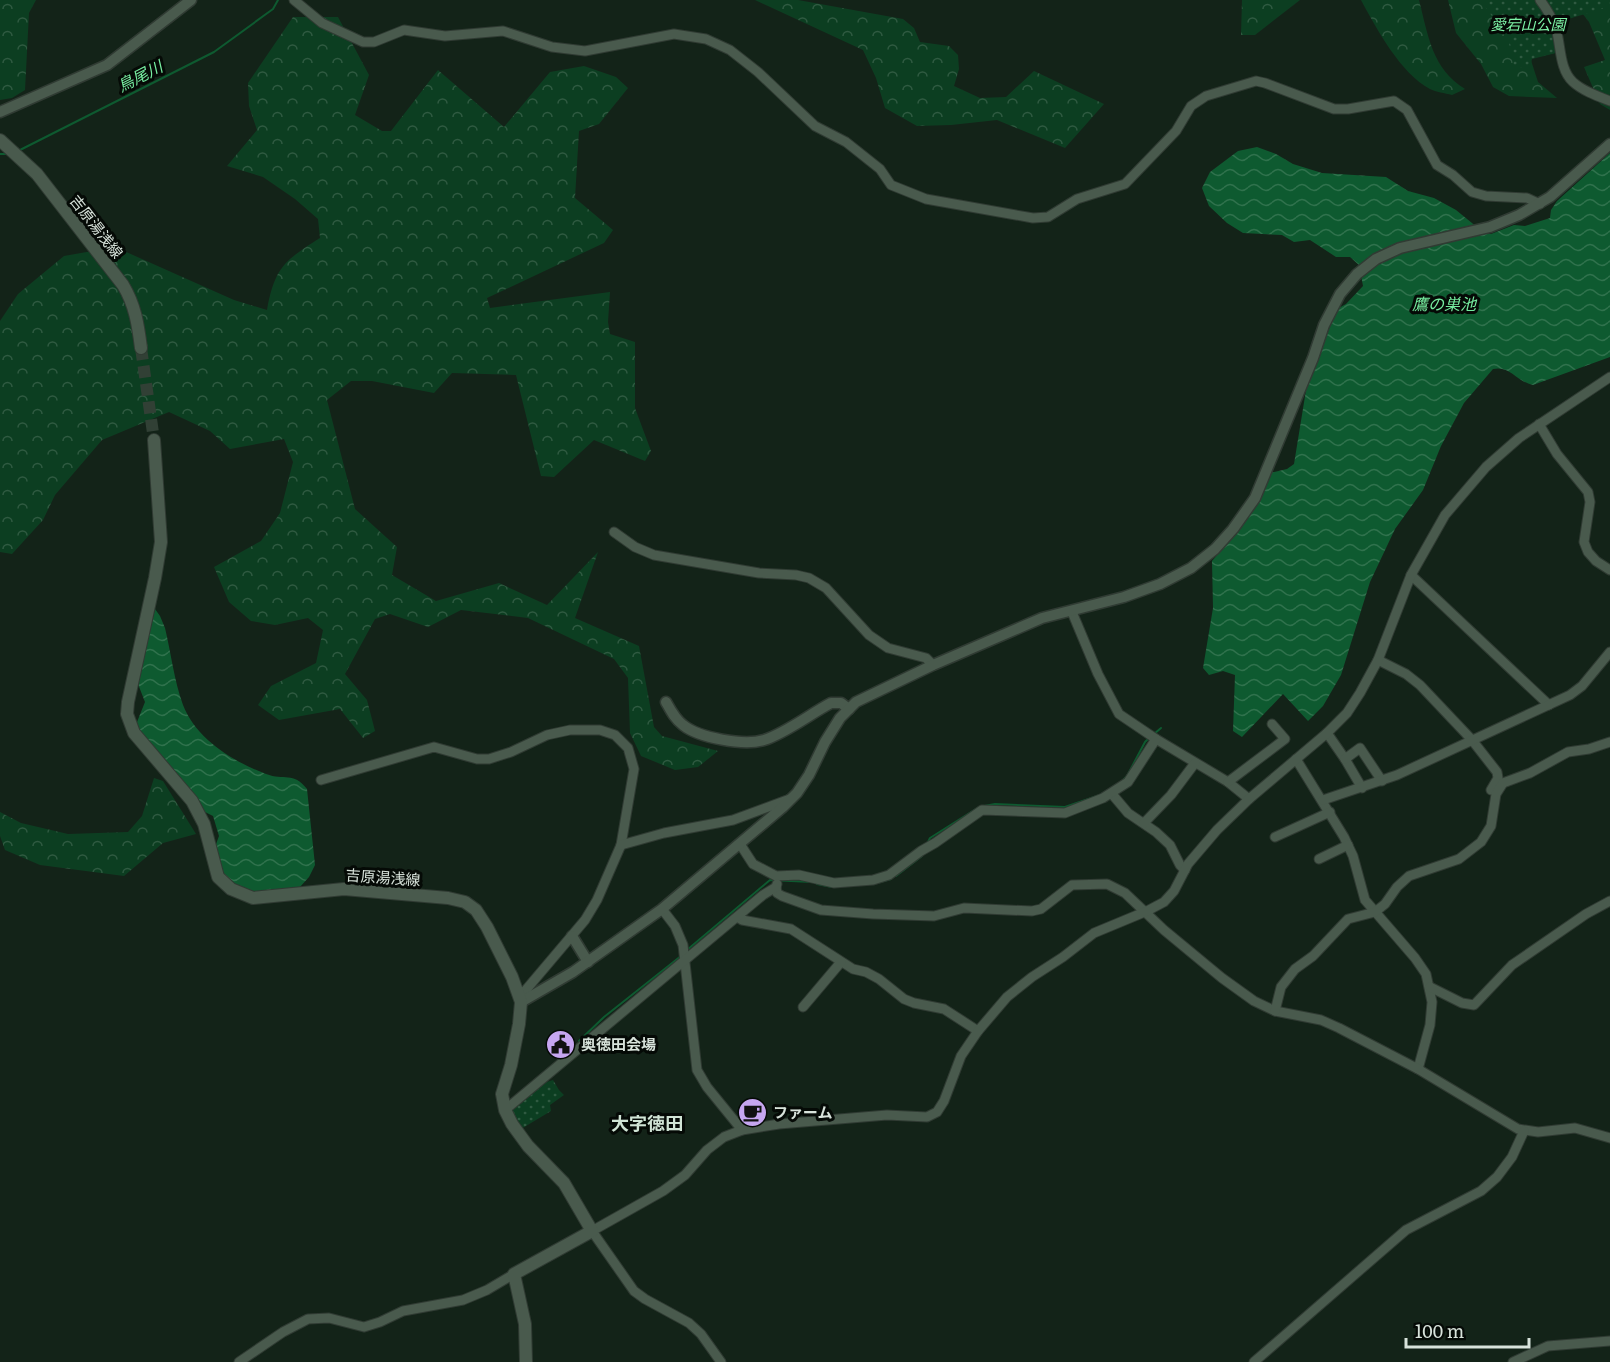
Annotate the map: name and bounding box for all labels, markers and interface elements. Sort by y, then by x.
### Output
park label: 愛宕山公園 [1490,12,1567,35]
water label: 鳥尾川 [113,53,168,97]
street label: 吉原湯浅線 [65,189,129,263]
water label: 鷹の巣池 [1412,291,1478,315]
street label: 吉原湯浅線 [345,862,421,891]
public building icon: 奥徳田会場 [544,1029,576,1061]
place label: 奥徳田会場 [581,1032,656,1055]
cafe icon: ファーム [736,1097,768,1129]
place label: ファーム [773,1100,833,1123]
district label: 大字徳田 [611,1109,683,1136]
scale bar [1406,1311,1529,1349]
text: 100 m [1415,1317,1464,1344]

